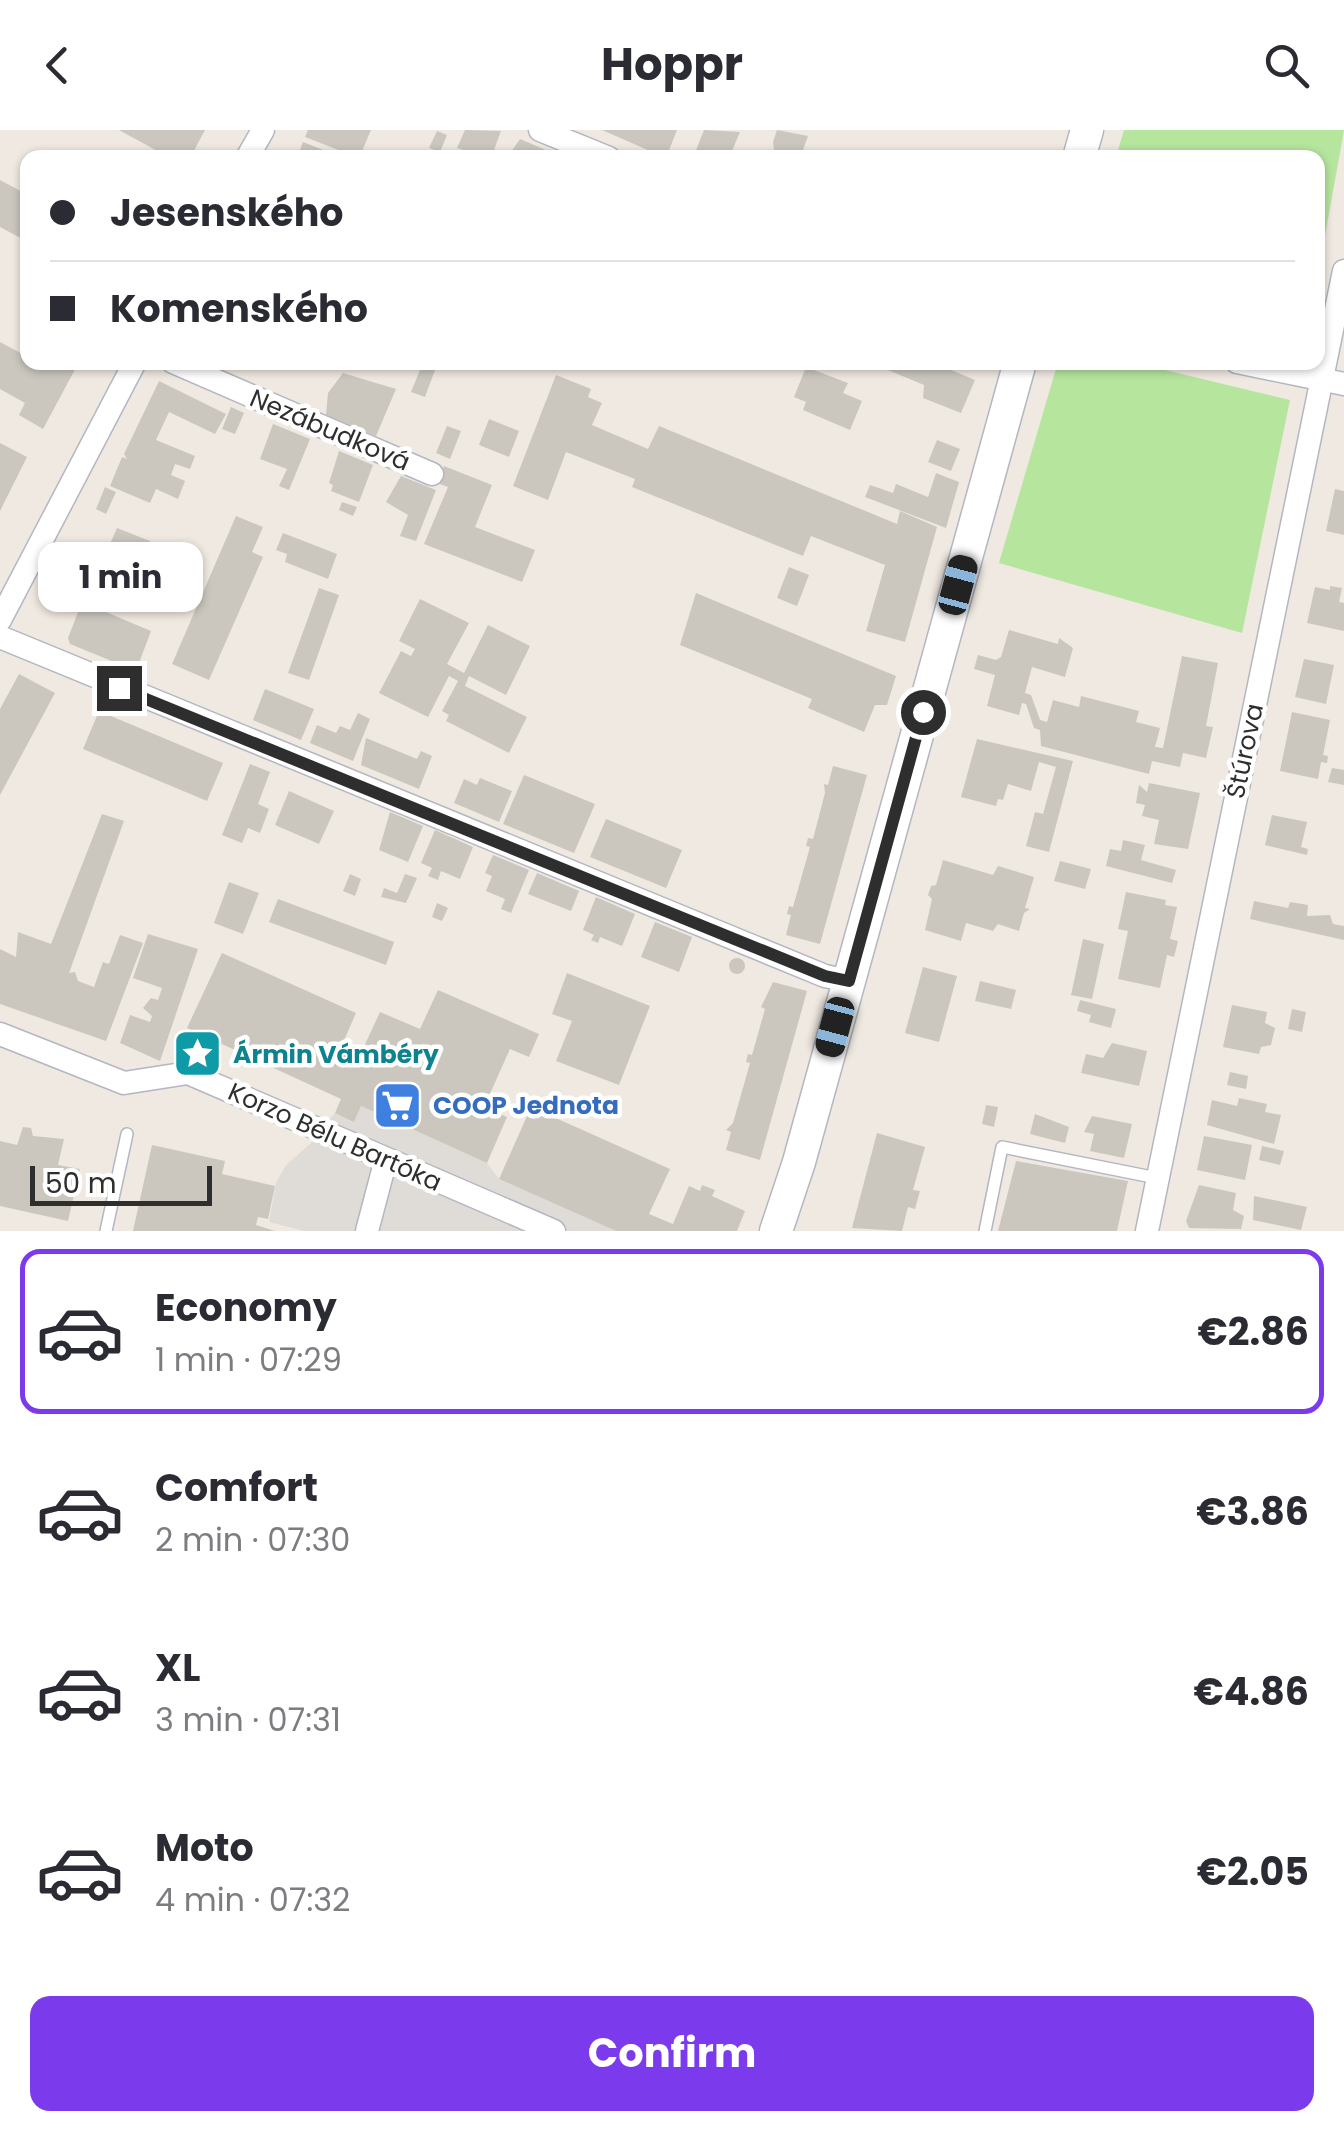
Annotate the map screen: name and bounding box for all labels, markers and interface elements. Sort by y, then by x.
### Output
text: Hoppr [601,33,743,96]
icon: back [30,38,85,93]
icon: search [1259,38,1314,93]
text: Jesenského [110,186,344,239]
text: Komenského [110,282,368,335]
street label: Nezábudková [244,380,416,480]
callout: 1 min [36,543,202,613]
car [936,552,980,618]
text: 1 min [79,554,162,599]
route end [97,666,142,711]
route start [901,690,946,735]
street label: Štúrova [1218,700,1272,802]
car [813,994,857,1060]
place icon: Ármin Vámbéry [172,1028,224,1080]
place label: Ármin Vámbéry [233,1037,439,1072]
street label: Korzo Bélu Bartóka [223,1074,447,1200]
supermarket icon: COOP Jednota [372,1079,424,1131]
place label: COOP Jednota [433,1088,619,1123]
scale bar [30,1161,212,1206]
text: 50 m [45,1164,116,1203]
text: Economy [155,1281,337,1334]
icon: car [35,1287,125,1377]
text: €2.86 [1198,1305,1309,1358]
text: 1 min · 07:29 [155,1337,342,1382]
text: Comfort [155,1461,318,1514]
icon: car [35,1467,125,1557]
text: €3.86 [1196,1485,1309,1538]
text: 2 min · 07:30 [155,1517,350,1562]
text: XL [155,1641,200,1694]
icon: car [35,1647,125,1737]
text: €4.86 [1193,1665,1309,1718]
text: 3 min · 07:31 [155,1697,341,1742]
text: Moto [155,1821,254,1874]
icon: car [35,1827,125,1917]
text: €2.05 [1197,1845,1309,1898]
text: 4 min · 07:32 [155,1877,351,1922]
button: Confirm [30,1996,1314,2111]

